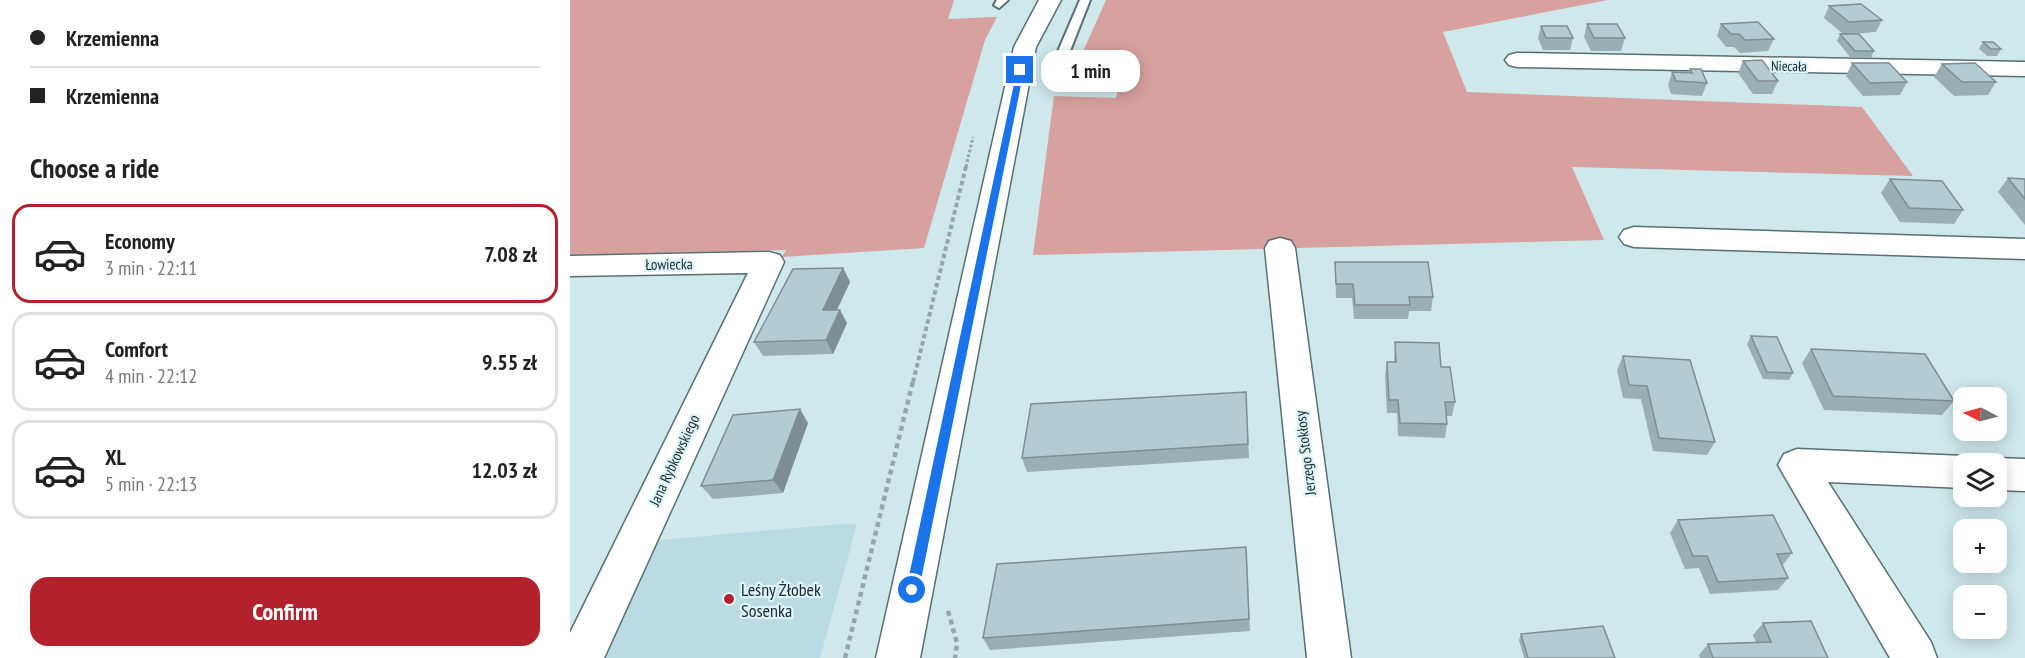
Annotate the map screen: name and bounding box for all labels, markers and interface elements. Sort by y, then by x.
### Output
text: Krzemienna [66,24,159,52]
callout: 1 min [1041,49,1140,91]
route end [1006,56,1033,83]
street label: Niecała [1771,57,1807,75]
text: 1 min [1070,58,1111,84]
text: Krzemienna [66,82,159,110]
text: Choose a ride [30,151,159,185]
icon: car [33,227,87,281]
text: Economy [105,227,175,255]
text: 7.08 zł [484,240,537,268]
street label: Łowiecka [645,254,693,274]
text: 3 min · 22:11 [105,255,197,281]
icon: car [33,335,87,389]
text: Comfort [105,335,168,363]
text: 9.55 zł [482,348,537,376]
text: 4 min · 22:12 [105,363,197,389]
north arrow [1953,387,2007,441]
map controls [1953,387,2007,639]
street label: Jerzego Stokłosy [1290,409,1320,497]
street label: Jana Rybkowskiego [644,411,703,510]
icon: car [33,443,87,497]
text: XL [105,443,126,471]
button: layers [1953,453,2007,507]
text: 12.03 zł [472,456,537,484]
text: 5 min · 22:13 [105,471,197,497]
button: + [1953,519,2007,573]
route start [898,576,925,603]
button: Confirm [30,577,540,646]
place label: Leśny Żłobek Sosenka [741,578,821,622]
button: − [1953,585,2007,639]
marker: Leśny Żłobek Sosenka [722,592,736,606]

